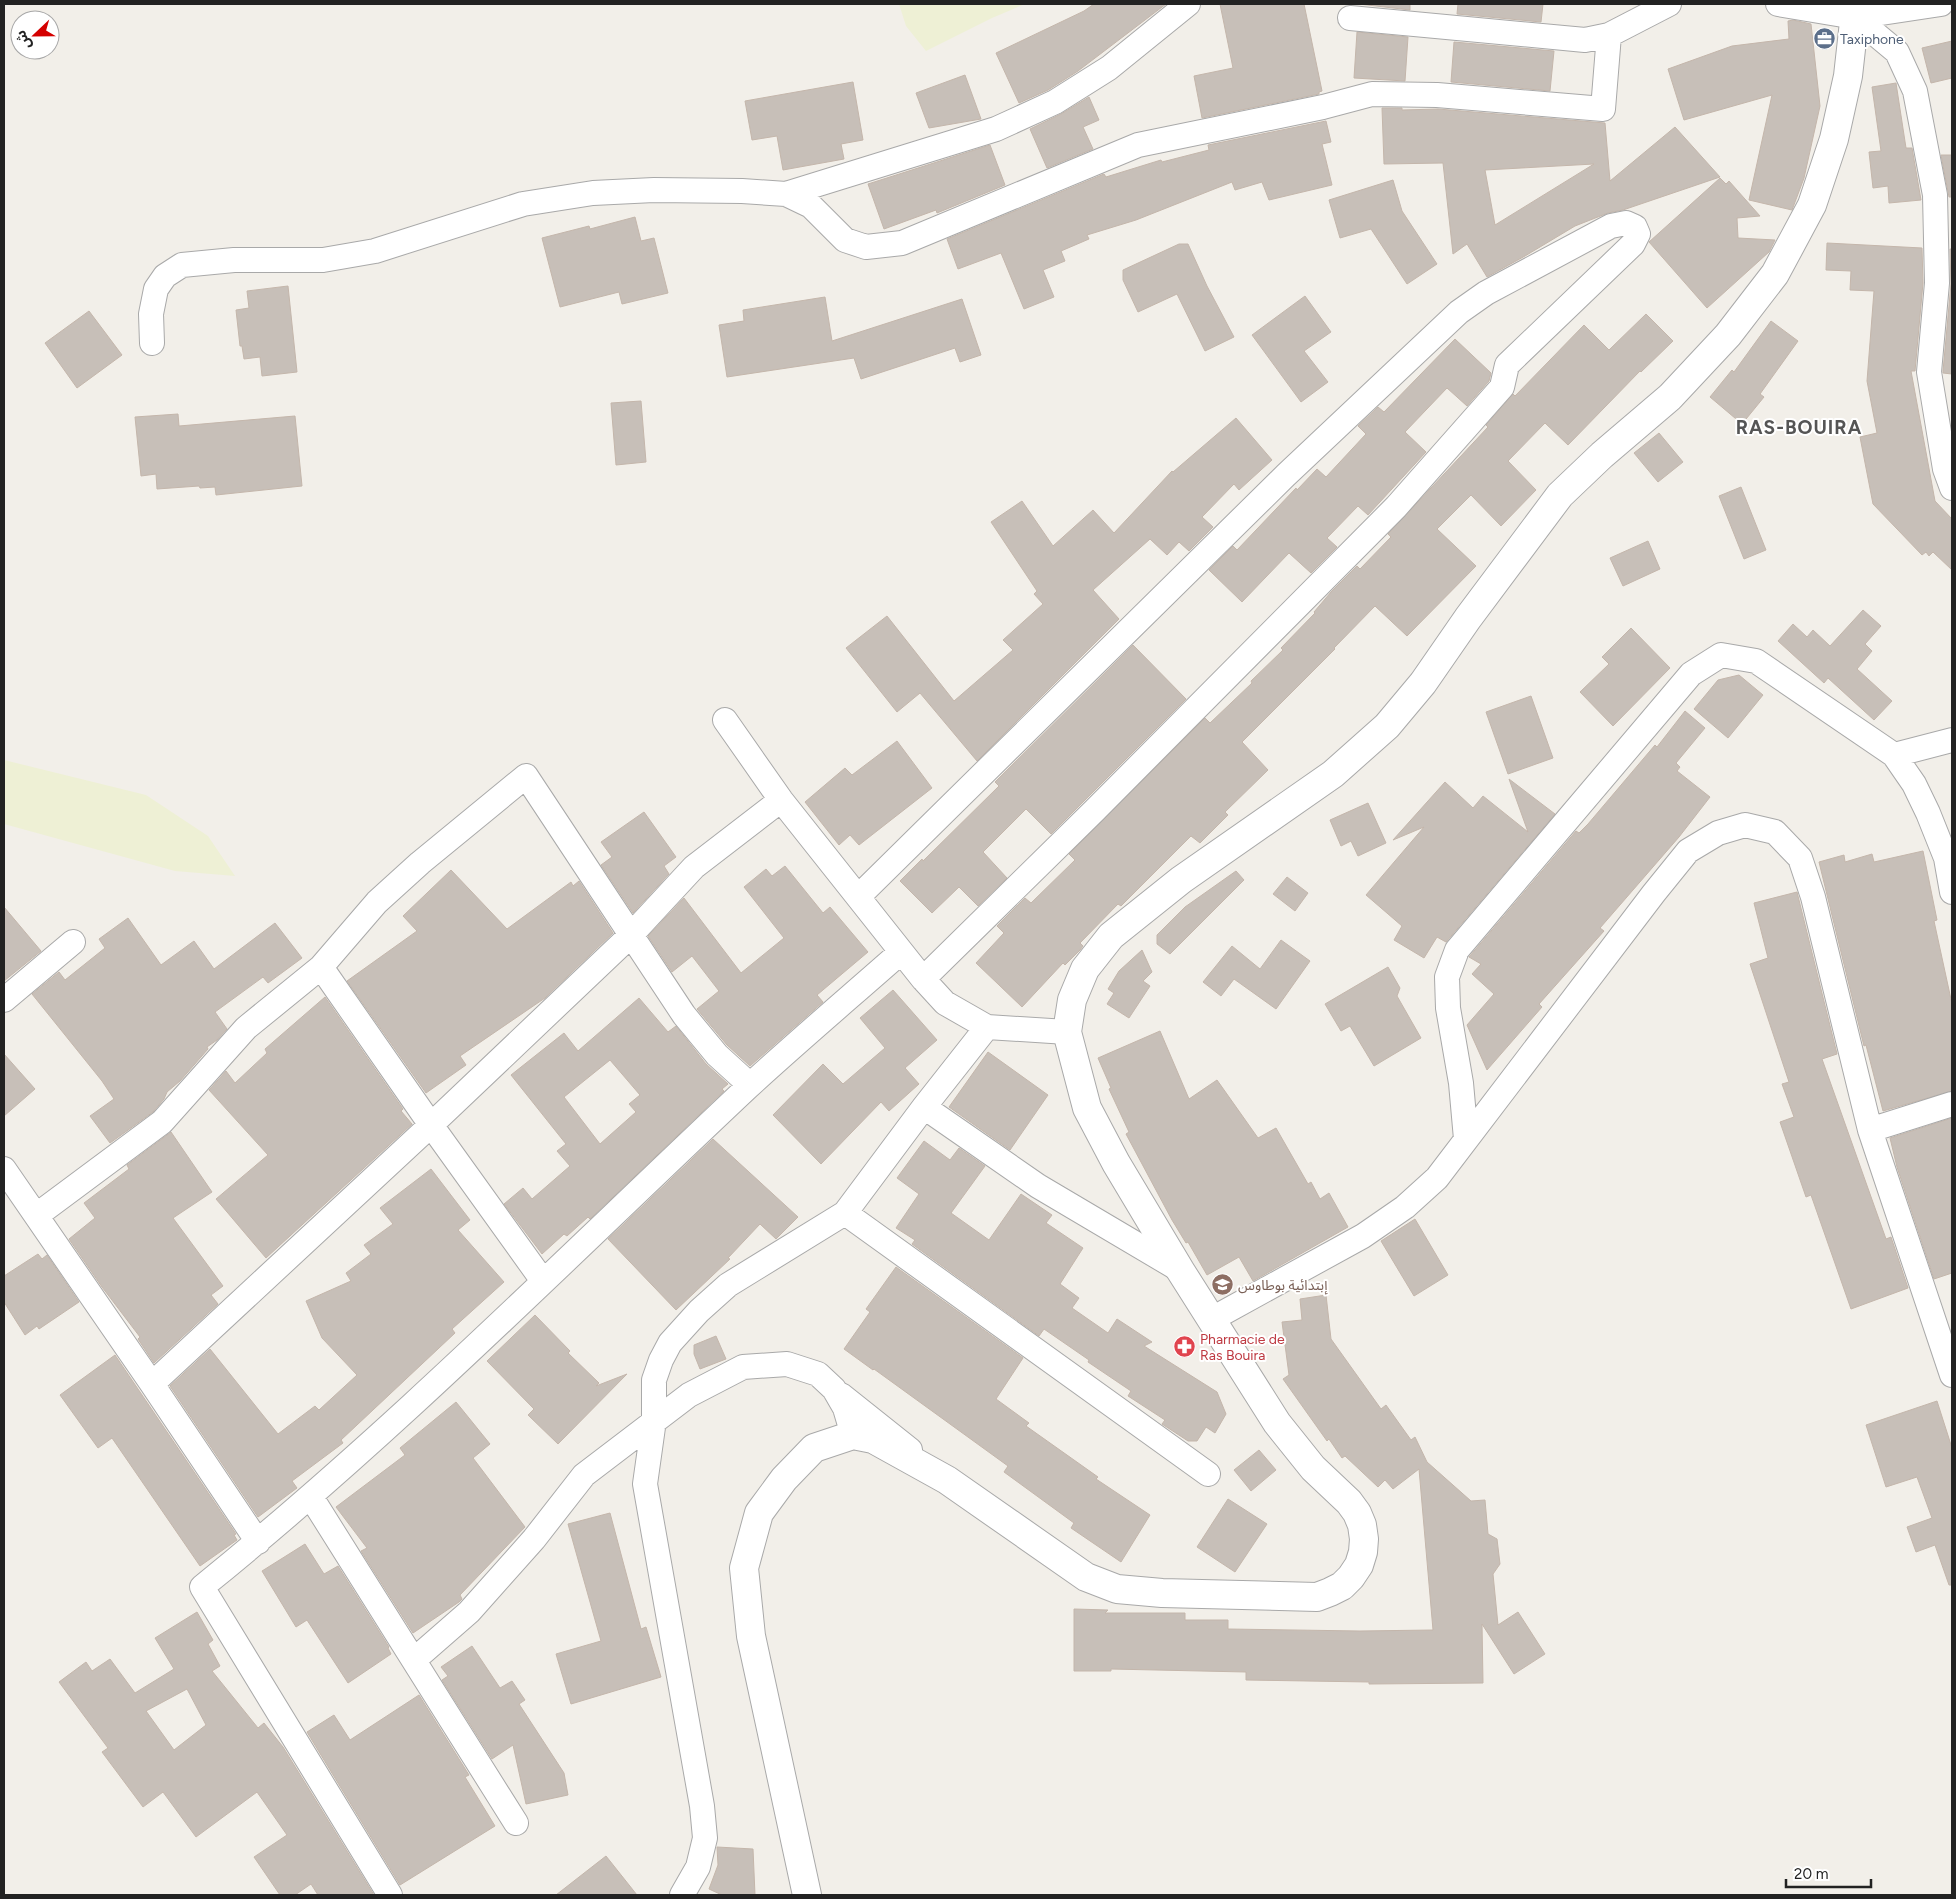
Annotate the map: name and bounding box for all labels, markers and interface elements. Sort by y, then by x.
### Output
north arrow [10,10,60,60]
office icon: Taxiphone [1812,27,1836,51]
text: ش [12,28,35,52]
place label: Taxiphone [1840,31,1904,48]
district label: RAS-BOUIRA [1736,416,1862,439]
school or university icon: إبتدائية بوطاوس [1210,1273,1234,1297]
place label: إبتدائية بوطاوس [1238,1277,1328,1295]
place label: Pharmacie de Ras Bouira [1200,1331,1285,1364]
pharmacy icon: Pharmacie de Ras Bouira [1172,1335,1196,1359]
scale bar [1786,1856,1871,1888]
text: 20 m [1794,1865,1828,1883]

